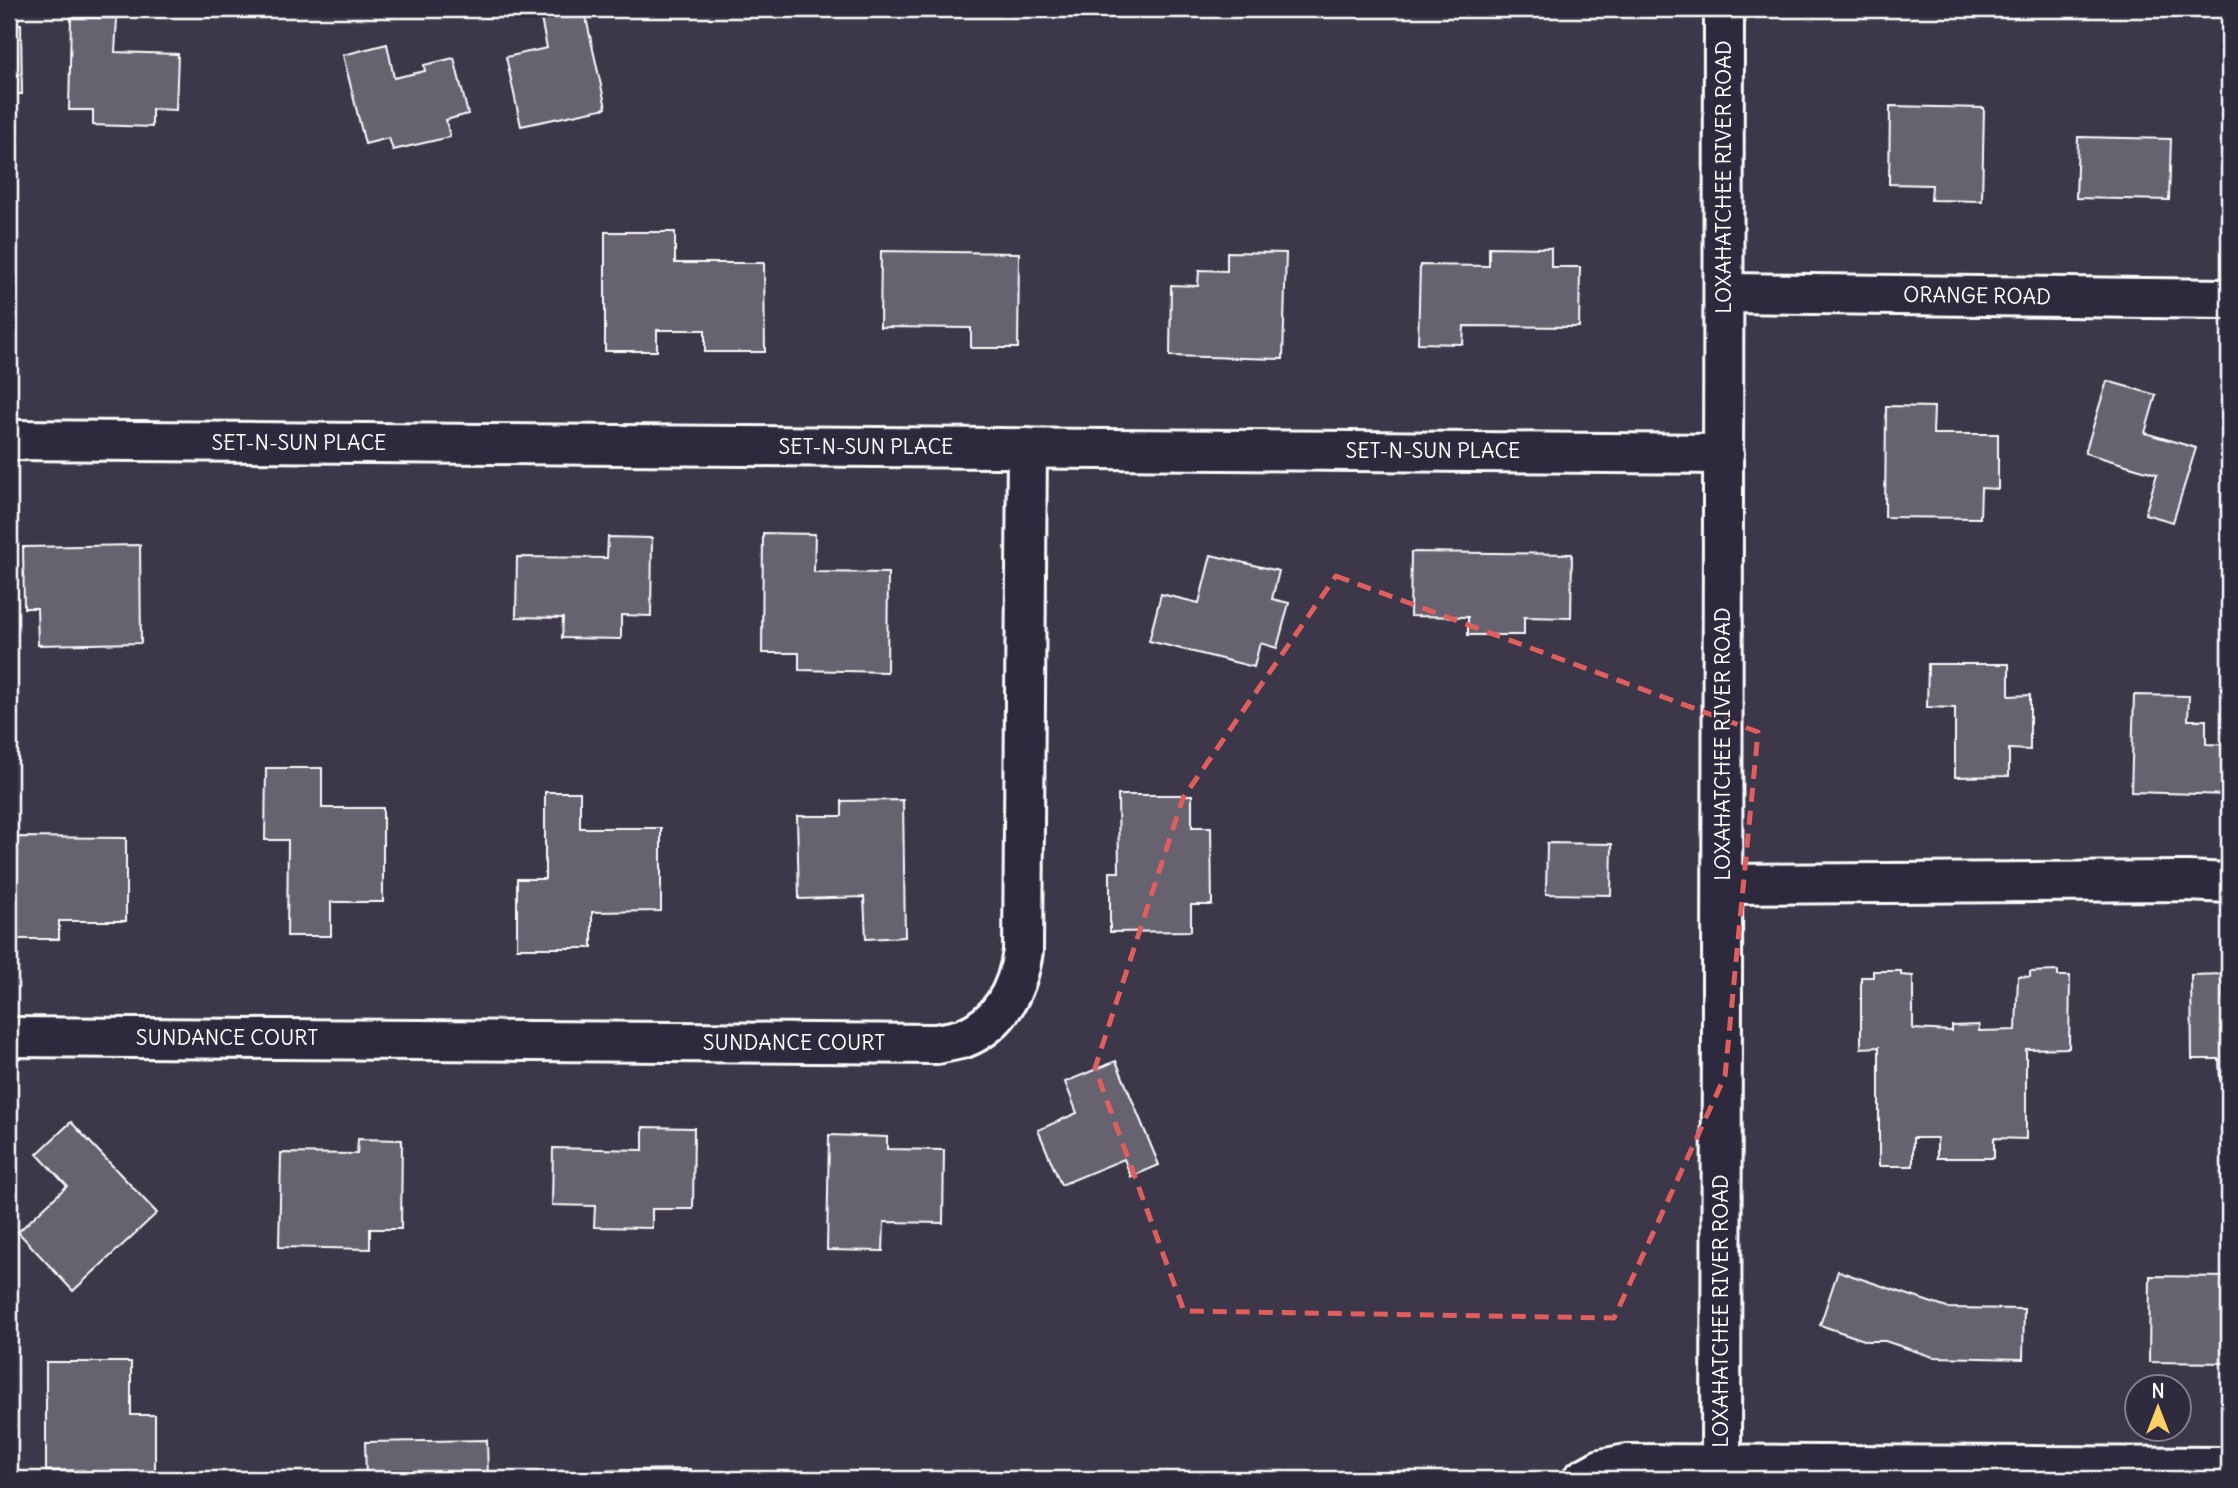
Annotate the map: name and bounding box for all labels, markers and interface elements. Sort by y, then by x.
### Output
street label: LOXAHATCHEE RIVER ROAD [1710,40,1737,314]
street label: ORANGE ROAD [1903,281,2051,310]
street label: SET-N-SUN PLACE [212,429,386,456]
street label: SET-N-SUN PLACE [779,433,953,460]
street label: SET-N-SUN PLACE [1346,437,1520,464]
street label: LOXAHATCHEE RIVER ROAD [1709,607,1736,881]
street label: SUNDANCE COURT [136,1024,318,1051]
street label: SUNDANCE COURT [703,1029,885,1056]
street label: LOXAHATCHEE RIVER ROAD [1707,1174,1734,1448]
north arrow [2122,1372,2192,1442]
text: N [2151,1379,2165,1403]

